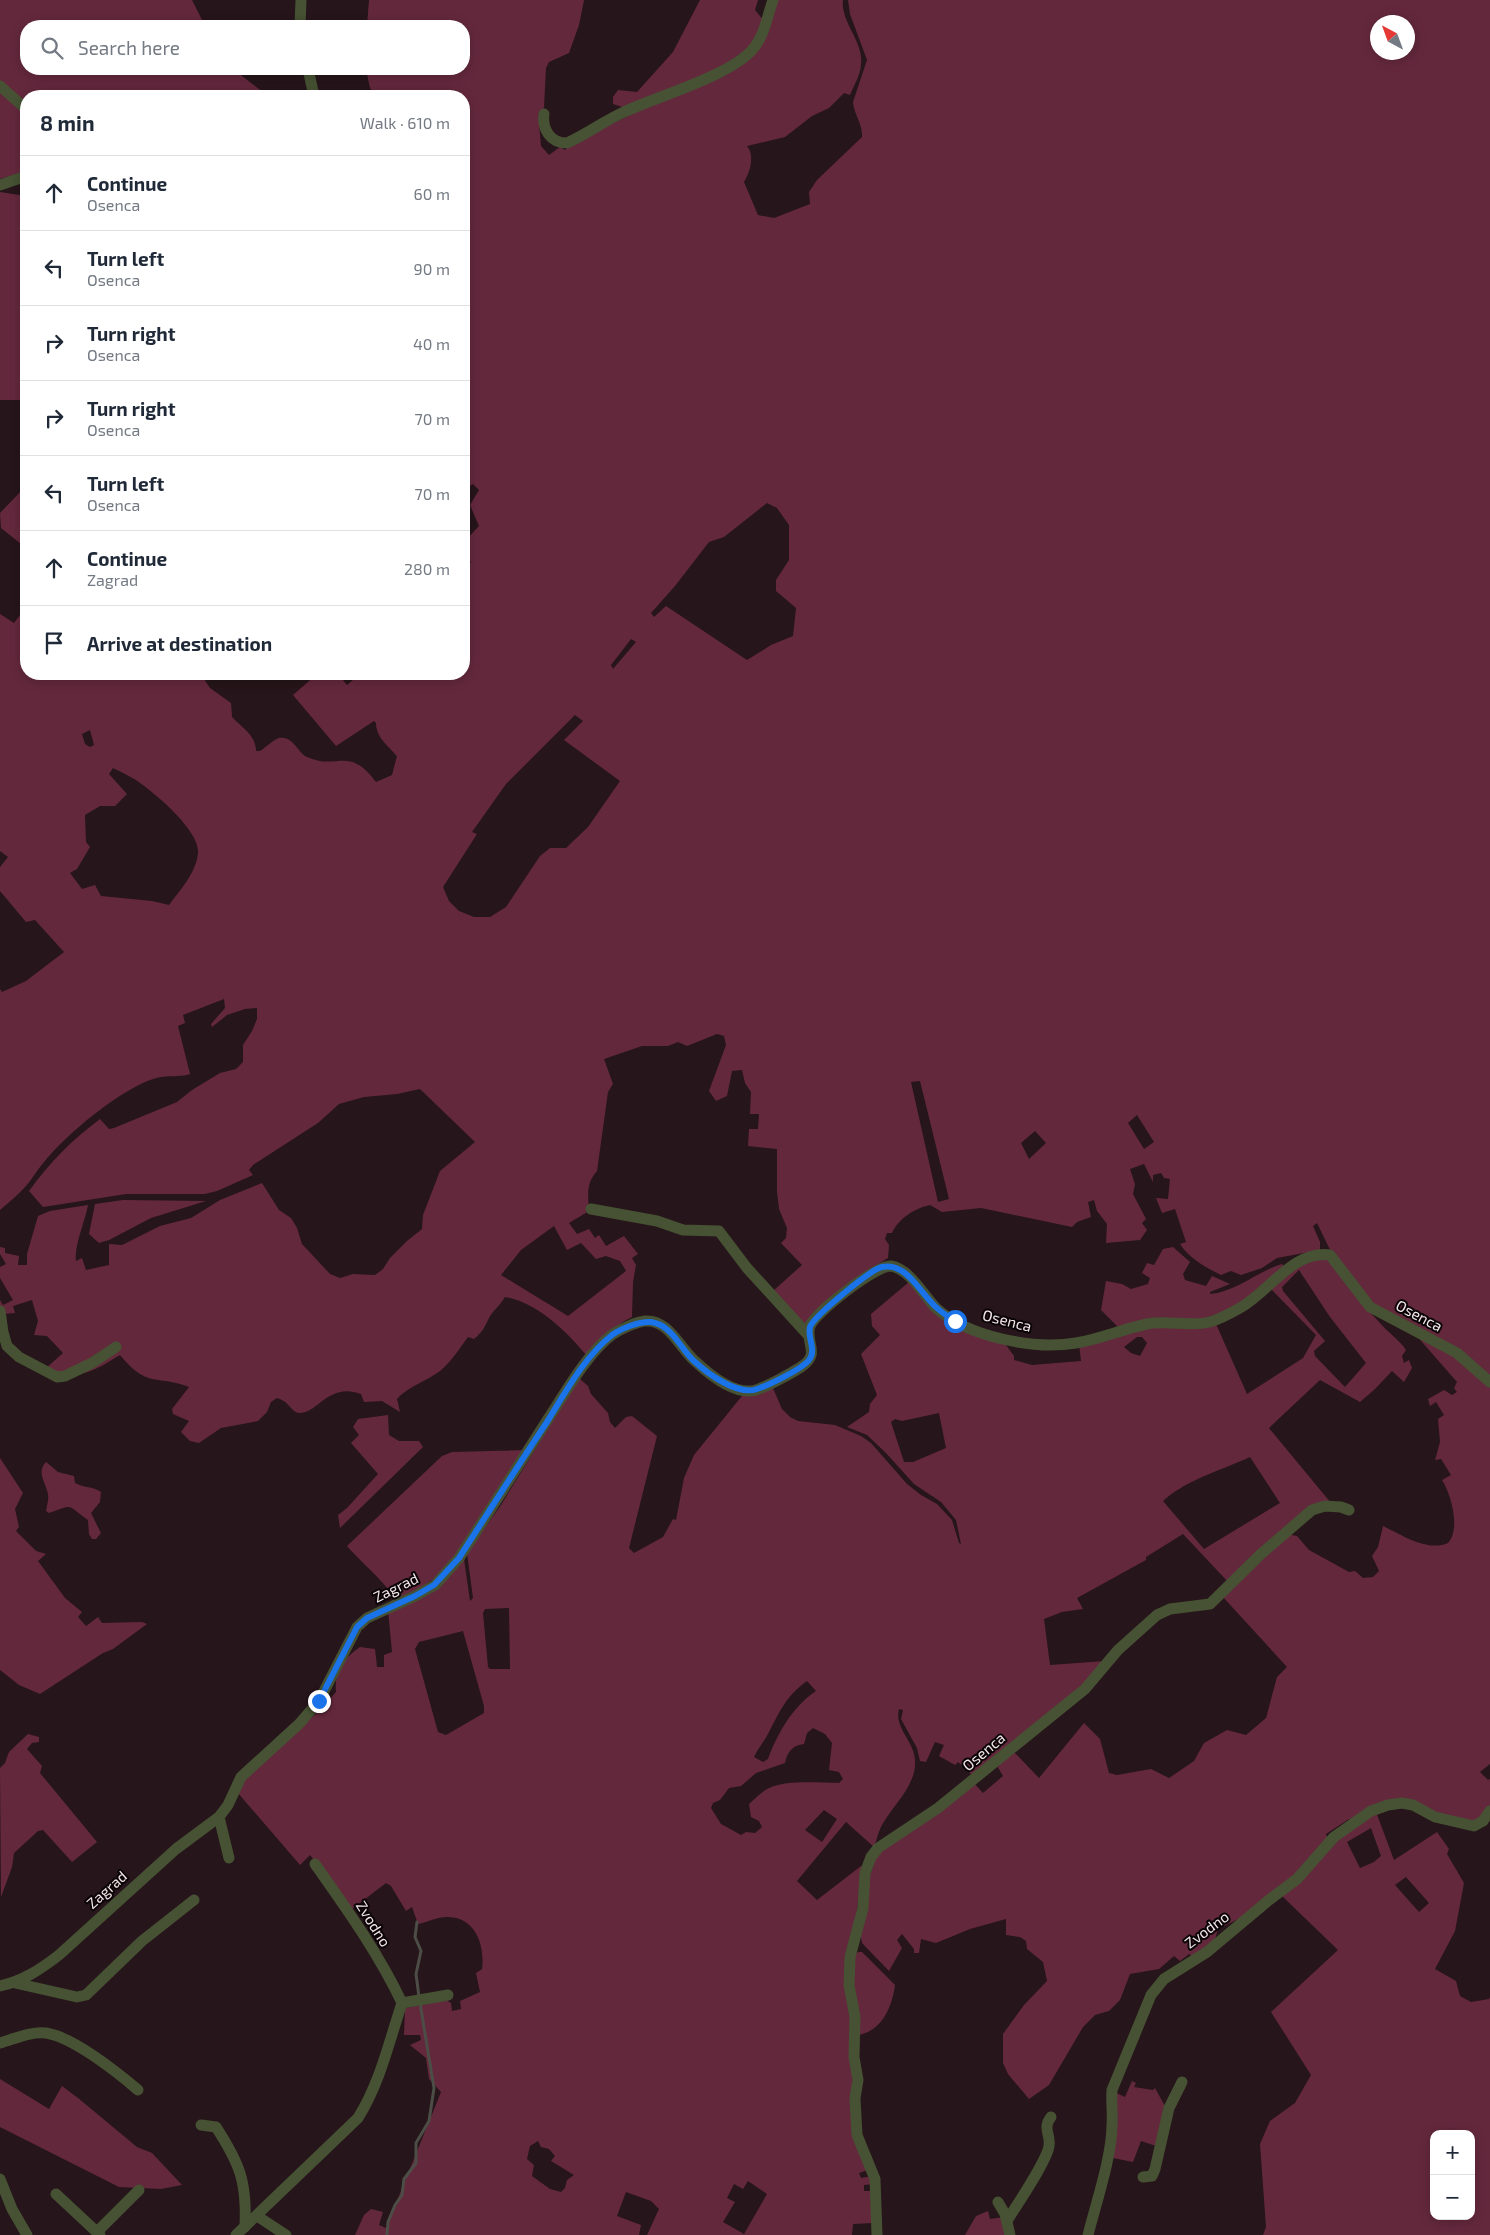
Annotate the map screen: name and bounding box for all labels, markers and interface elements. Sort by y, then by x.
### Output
north arrow [1370,15,1415,60]
search box [20,20,470,75]
icon: search [38,34,66,62]
text: Search here [78,36,180,59]
text: 8 min [40,110,95,135]
text: Walk · 610 m [360,113,450,132]
text: Continue [87,172,167,195]
icon: ahead [40,179,68,207]
text: 60 m [414,184,450,203]
text: Osenca [87,195,140,214]
text: Turn left [87,247,164,270]
icon: left [40,254,68,282]
text: 90 m [414,259,450,278]
text: Osenca [87,270,140,289]
text: Turn right [87,322,175,345]
icon: right [40,329,68,357]
text: 40 m [413,334,450,353]
text: Osenca [87,345,140,364]
text: Turn right [87,397,175,420]
icon: right [40,404,68,432]
text: 70 m [415,409,450,428]
text: Osenca [87,420,140,439]
text: Turn left [87,472,164,495]
icon: left [40,479,68,507]
text: 70 m [415,484,450,503]
text: Osenca [87,495,140,514]
text: Continue [87,547,167,570]
icon: ahead [40,554,68,582]
text: 280 m [404,559,450,578]
text: Zagrad [87,570,138,589]
icon: arrive [40,629,68,657]
text: Arrive at destination [87,632,272,655]
street label: Osenca [1393,1295,1446,1335]
street label: Osenca [981,1305,1034,1335]
route start [944,1310,967,1333]
street label: Zagrad [370,1569,421,1606]
route end [308,1690,331,1713]
street label: Osenca [958,1728,1008,1774]
street label: Zagrad [82,1867,130,1912]
street label: Zvodno [353,1897,395,1950]
street label: Zvodno [1181,1907,1232,1952]
map controls [1430,2130,1475,2220]
button: + [1430,2130,1475,2175]
button: − [1430,2175,1475,2220]

